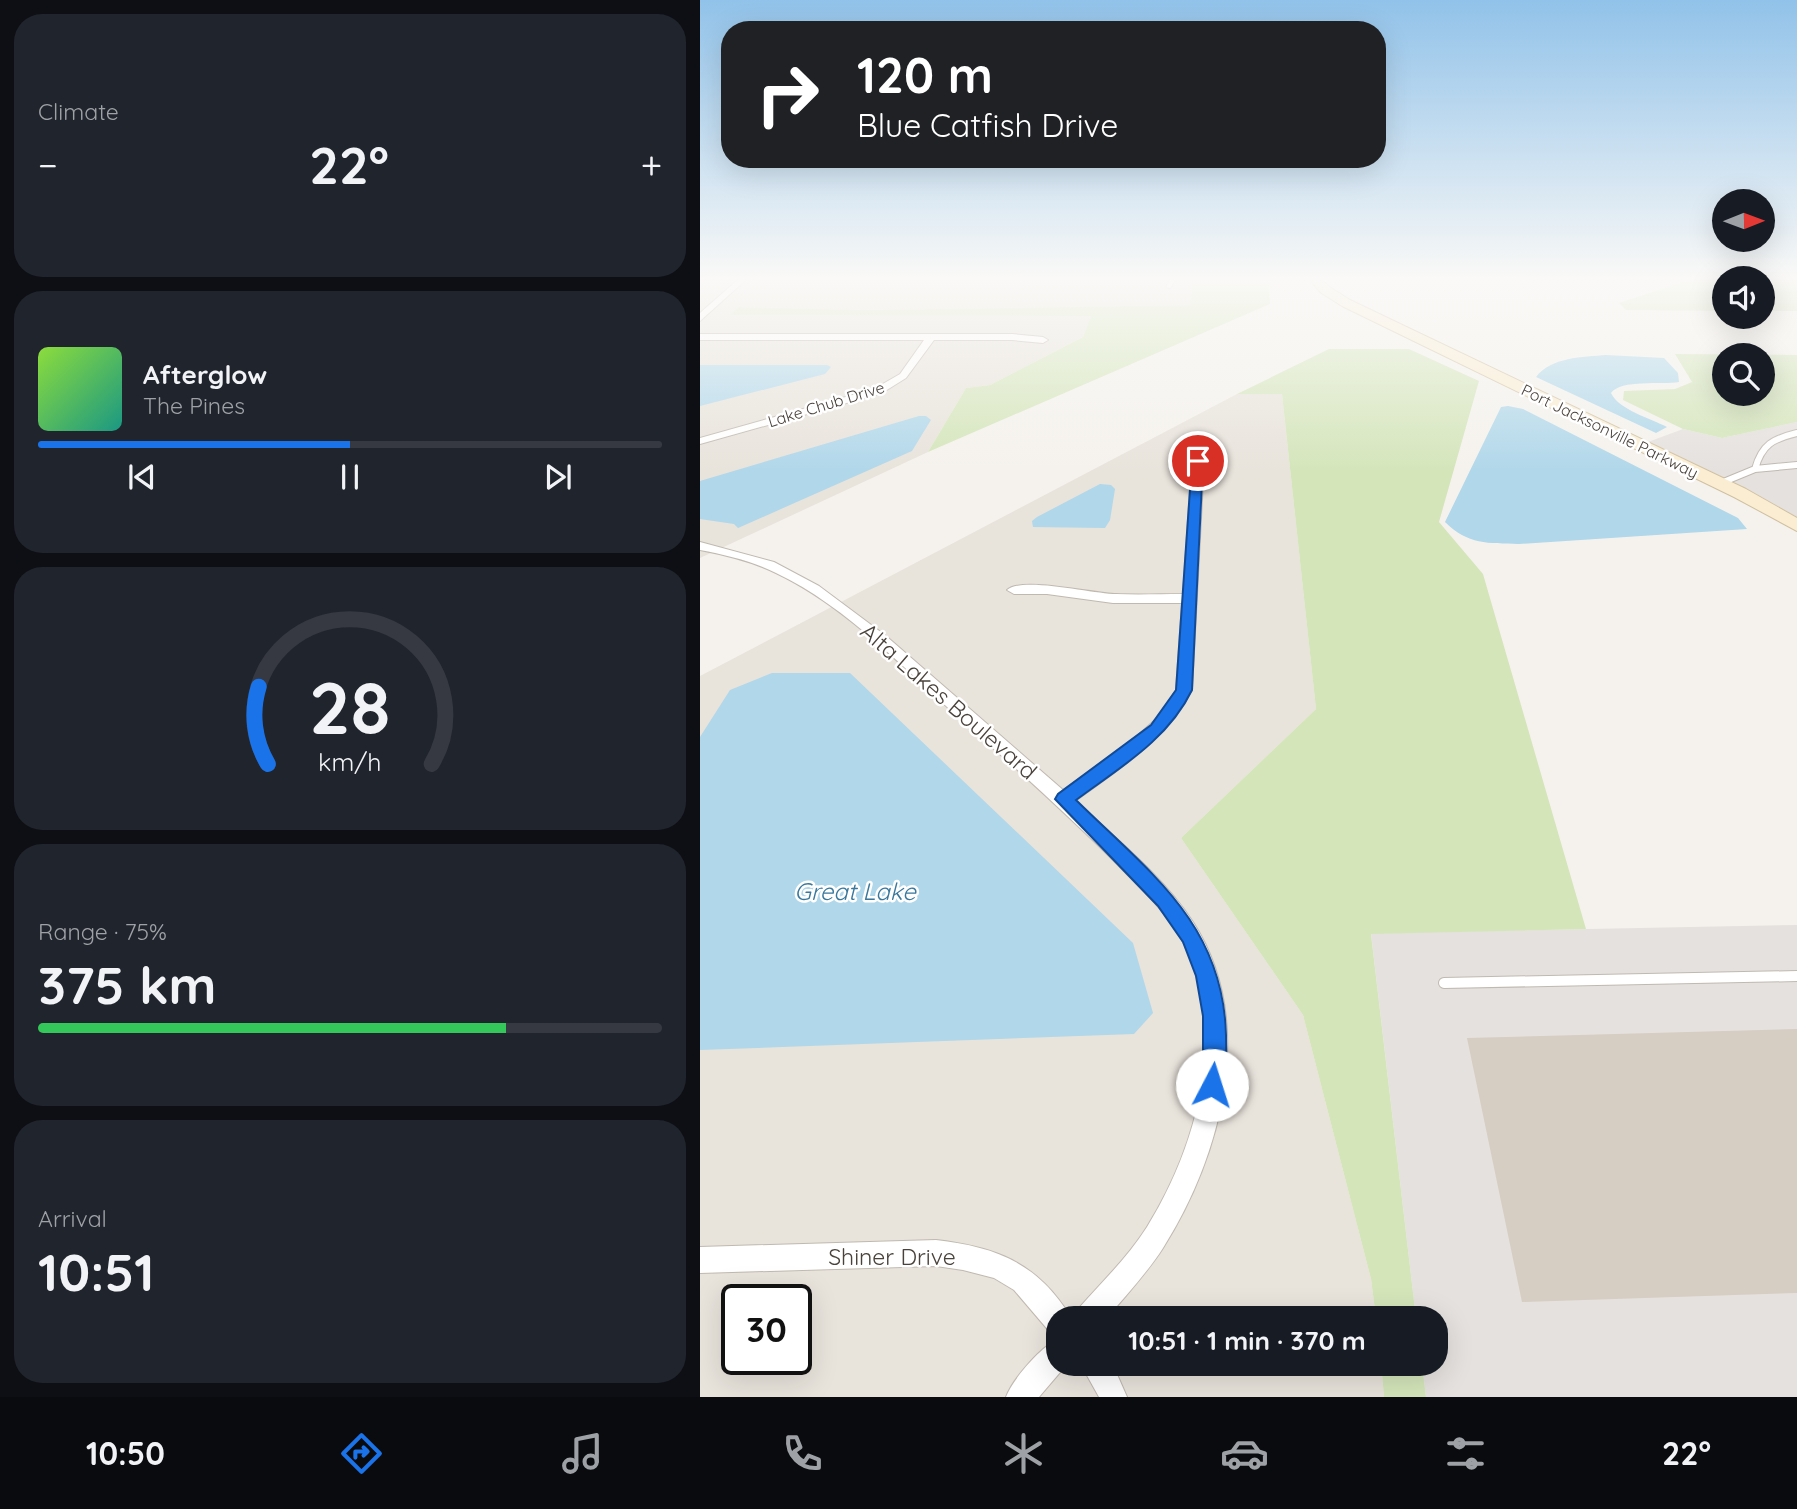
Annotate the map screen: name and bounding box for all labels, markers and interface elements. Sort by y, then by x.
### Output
text: 120 m [857,44,993,105]
icon: right [742,49,833,140]
text: Climate [38,97,119,126]
text: Blue Catfish Drive [857,105,1118,145]
text: 22° [309,132,389,197]
text: − [38,141,58,189]
text: + [641,141,662,189]
north arrow [1712,189,1774,252]
map controls [1712,189,1775,406]
button: sound [1712,266,1775,329]
button: search [1712,343,1775,406]
text: Afterglow [143,358,267,391]
street label: Lake Chub Drive [765,377,887,431]
street label: Port Jacksonville Parkway [1518,379,1702,483]
text: The Pines [143,391,245,420]
pin [1168,431,1228,491]
icon: arrive [1179,442,1217,480]
icon: previous [123,458,161,496]
icon: pause [331,458,369,496]
icon: next [539,458,577,496]
street label: Alta Lakes Boulevard [855,616,1043,786]
text: 28 [309,662,391,753]
text: km/h [318,746,382,777]
water label: Great Lake [794,876,917,906]
text: Range · 75% [38,917,167,946]
text: 375 km [38,952,217,1017]
position arrow [1175,1048,1249,1122]
text: Arrival [38,1204,107,1233]
text: 10:51 [38,1239,155,1304]
street label: Shiner Drive [828,1242,956,1271]
speed limit sign: 30 [721,1284,812,1375]
text: 10:51 · 1 min · 370 m [1128,1324,1366,1357]
icon: directions [337,1429,386,1478]
icon: music [558,1429,607,1478]
icon: phone [778,1429,827,1478]
icon: climate [999,1429,1048,1478]
icon: car [1220,1429,1269,1478]
icon: filters [1441,1429,1490,1478]
text: 10:50 [86,1433,165,1473]
text: 22° [1662,1433,1711,1473]

